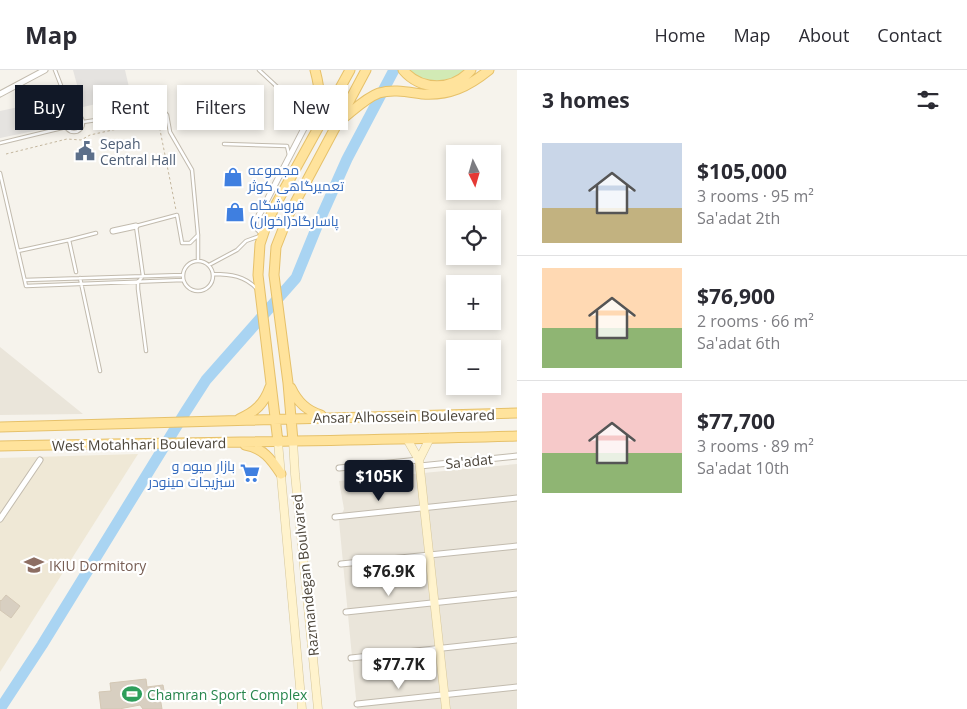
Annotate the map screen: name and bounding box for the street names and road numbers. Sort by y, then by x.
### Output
street label: Ansar Alhossein Boulevared [313,405,495,427]
street label: West Motahhari Boulevard [52,433,226,455]
street label: Sa'adat [444,449,494,473]
street label: Razmandegan Boulvared [287,493,323,657]

